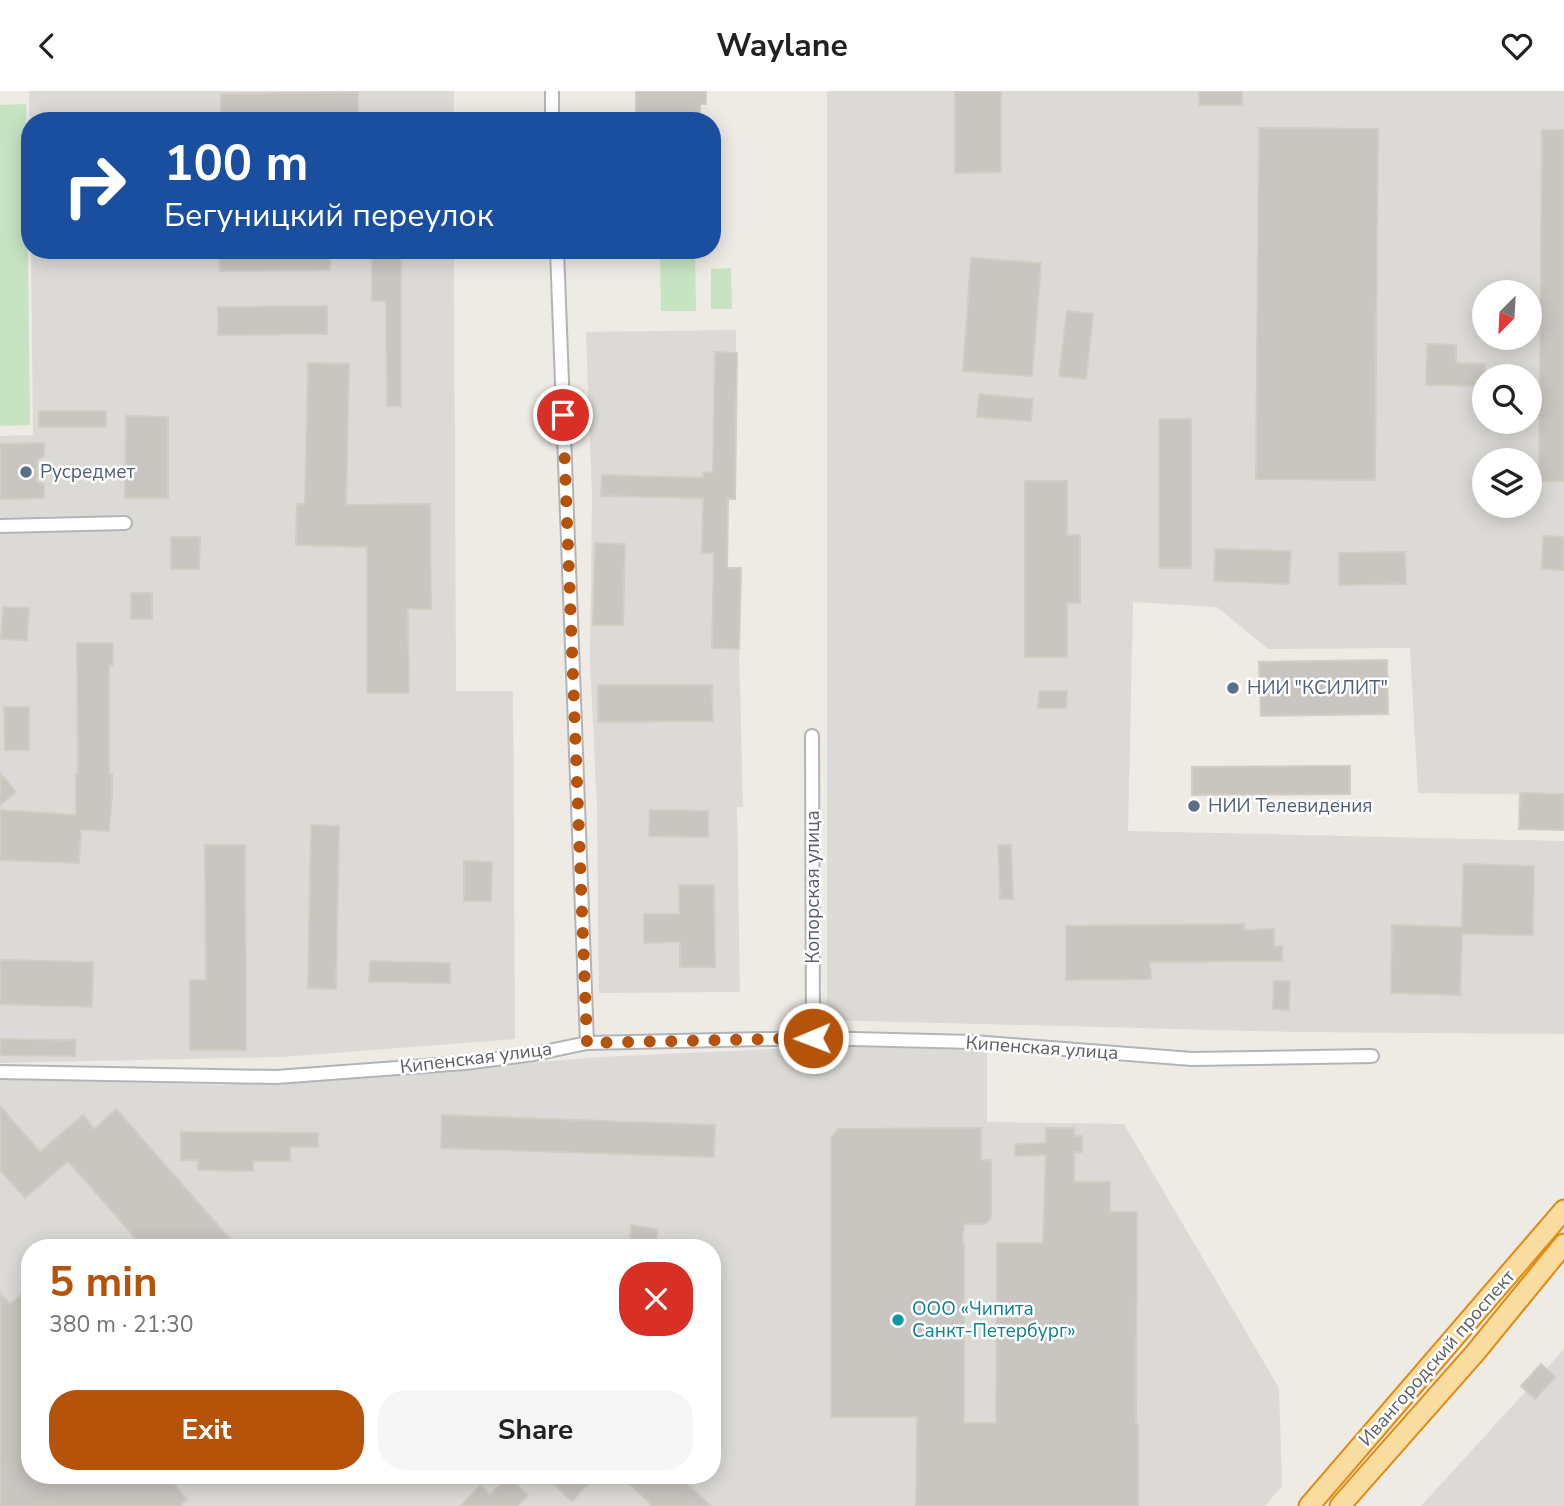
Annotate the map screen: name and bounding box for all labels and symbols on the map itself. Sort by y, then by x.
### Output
north arrow [1472,280,1542,350]
pin [533,385,593,445]
place label: Русредмет [40,459,135,485]
marker: Русредмет [18,464,34,480]
place label: НИИ "КСИЛИТ" [1247,675,1388,701]
marker: НИИ "КСИЛИТ" [1225,680,1241,696]
place label: НИИ Телевидения [1208,793,1372,819]
marker: НИИ Телевидения [1186,798,1202,814]
street label: Копорская улица [800,810,826,964]
position arrow [776,1001,850,1075]
street label: Кипенская улица [965,1030,1119,1066]
street label: Кипенская улица [398,1036,554,1080]
street label: Ивангородский проспект [1353,1264,1521,1452]
place label: ООО «Чипита Санкт-Петербург» [912,1296,1076,1344]
marker: ООО «Чипита Санкт-Петербург» [890,1312,906,1328]

